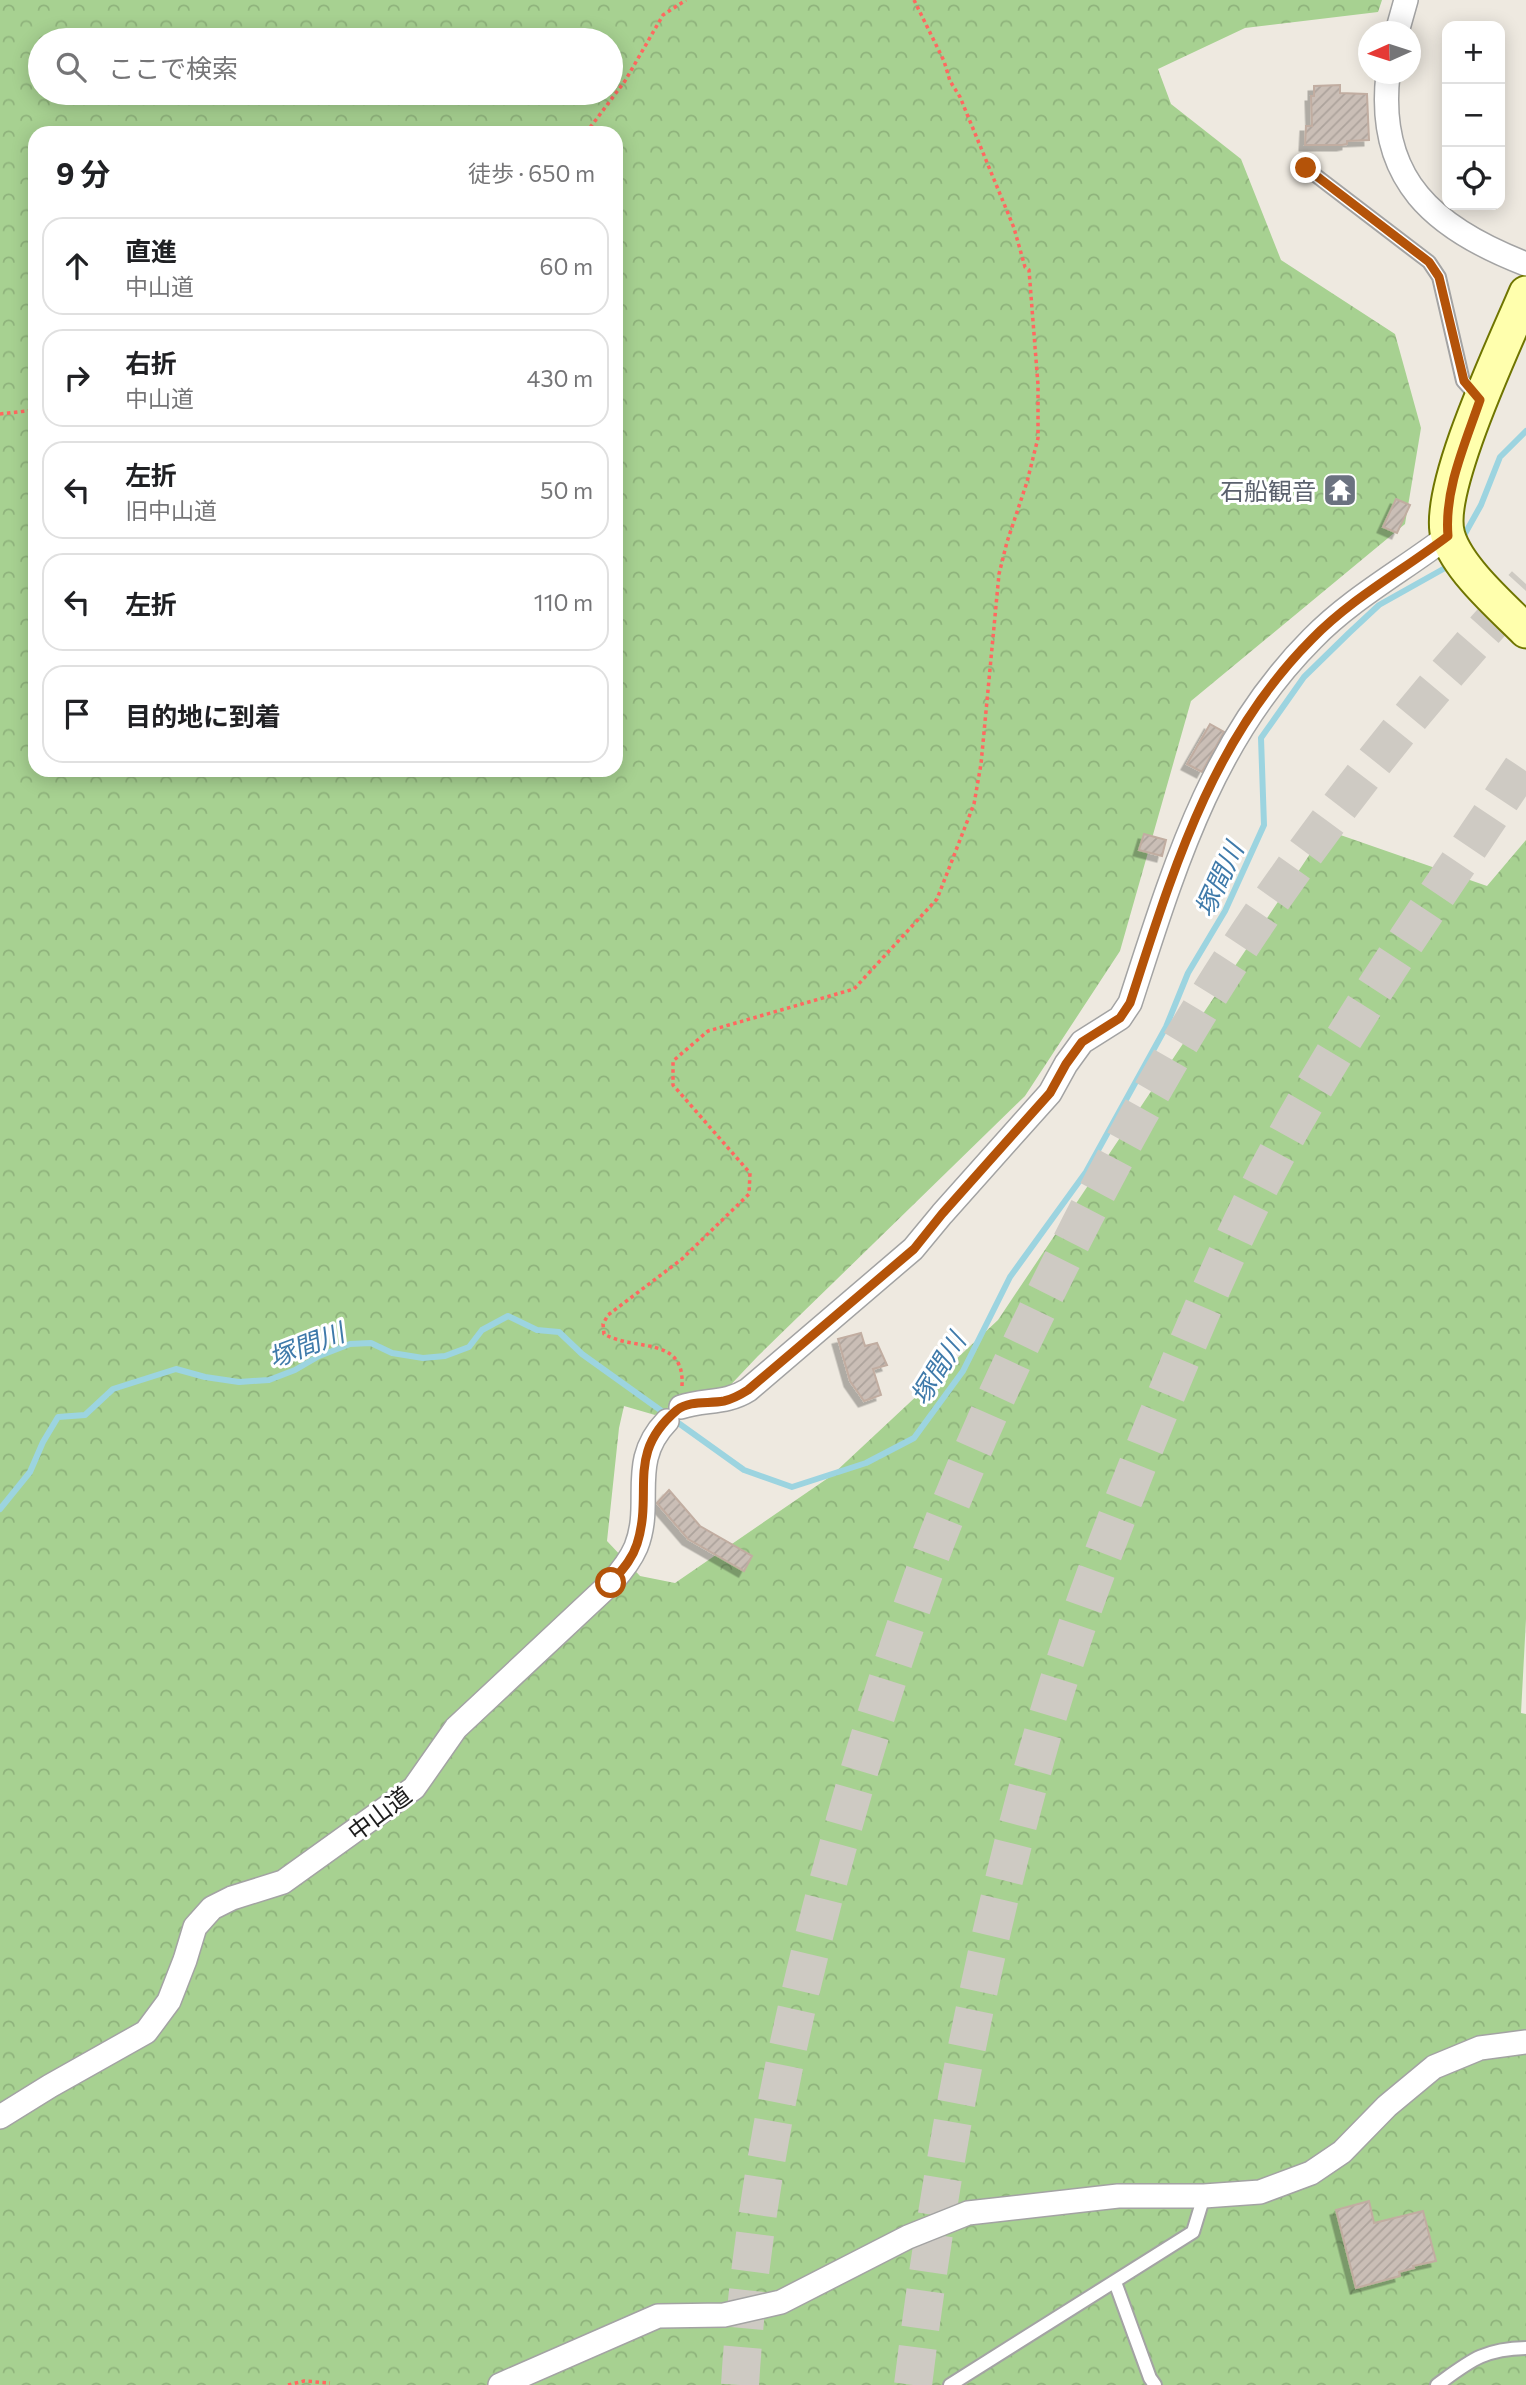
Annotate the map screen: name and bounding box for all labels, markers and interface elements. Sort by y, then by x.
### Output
north arrow [1358,21,1421,84]
map controls [1442,21,1505,210]
button: + [1442,21,1505,84]
search box [28,28,623,105]
icon: search [52,48,90,86]
text: ここで検索 [108,52,238,83]
button: − [1442,84,1505,147]
button: locate [1442,147,1505,210]
route end [1290,152,1321,183]
text: 9 分 [56,154,110,191]
text: 徒歩 · 650 m [468,159,595,187]
text: 直進 [125,235,177,266]
icon: ahead [58,247,96,285]
text: 60 m [540,252,593,280]
text: 中山道 [125,272,194,300]
text: 右折 [125,347,177,378]
icon: right [58,359,96,397]
text: 430 m [527,364,593,392]
text: 中山道 [125,384,194,412]
text: 左折 [125,459,177,490]
icon: left [58,471,96,509]
temple icon: 石船観音 [1321,471,1359,509]
text: 50 m [540,476,593,504]
place label: 石船観音 [1220,476,1316,505]
text: 旧中山道 [125,496,217,524]
icon: left [58,583,96,621]
text: 左折 [125,588,177,619]
text: 110 m [534,588,593,616]
icon: arrive [58,695,96,733]
text: 目的地に到着 [125,700,281,731]
water label: 塚間川 [1187,834,1250,921]
water label: 塚間川 [264,1314,351,1372]
water label: 塚間川 [903,1324,972,1409]
route start [595,1567,626,1598]
street label: 中山道 [342,1780,416,1846]

